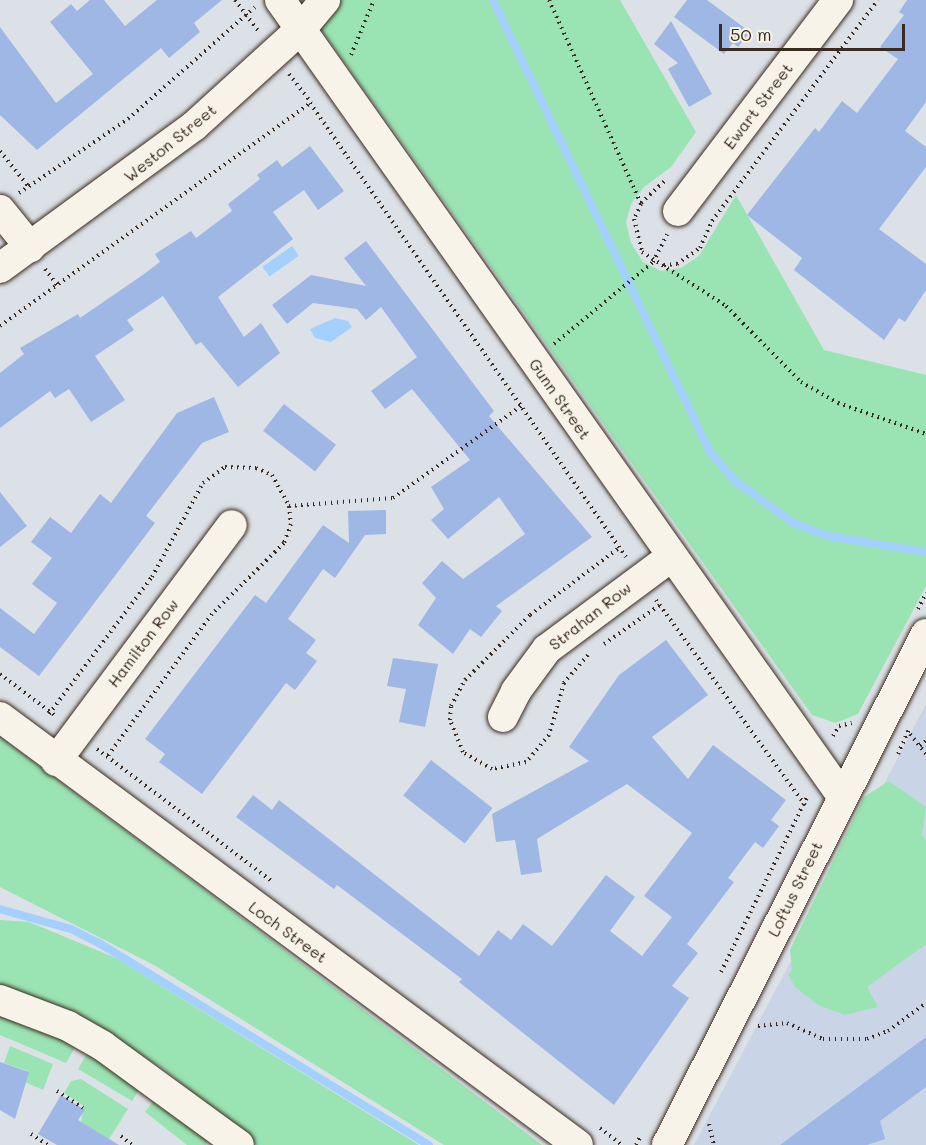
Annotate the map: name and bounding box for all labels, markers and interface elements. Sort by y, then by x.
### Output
scale bar [722,12,908,50]
text: 50 m [730,22,772,46]
street label: Ewart Street [719,59,797,153]
street label: Weston Street [120,100,220,186]
street label: Gunn Street [525,355,595,443]
street label: Strahan Row [545,578,635,654]
street label: Hamilton Row [104,595,182,691]
street label: Loftus Street [764,838,826,940]
street label: Loch Street [245,897,331,967]

